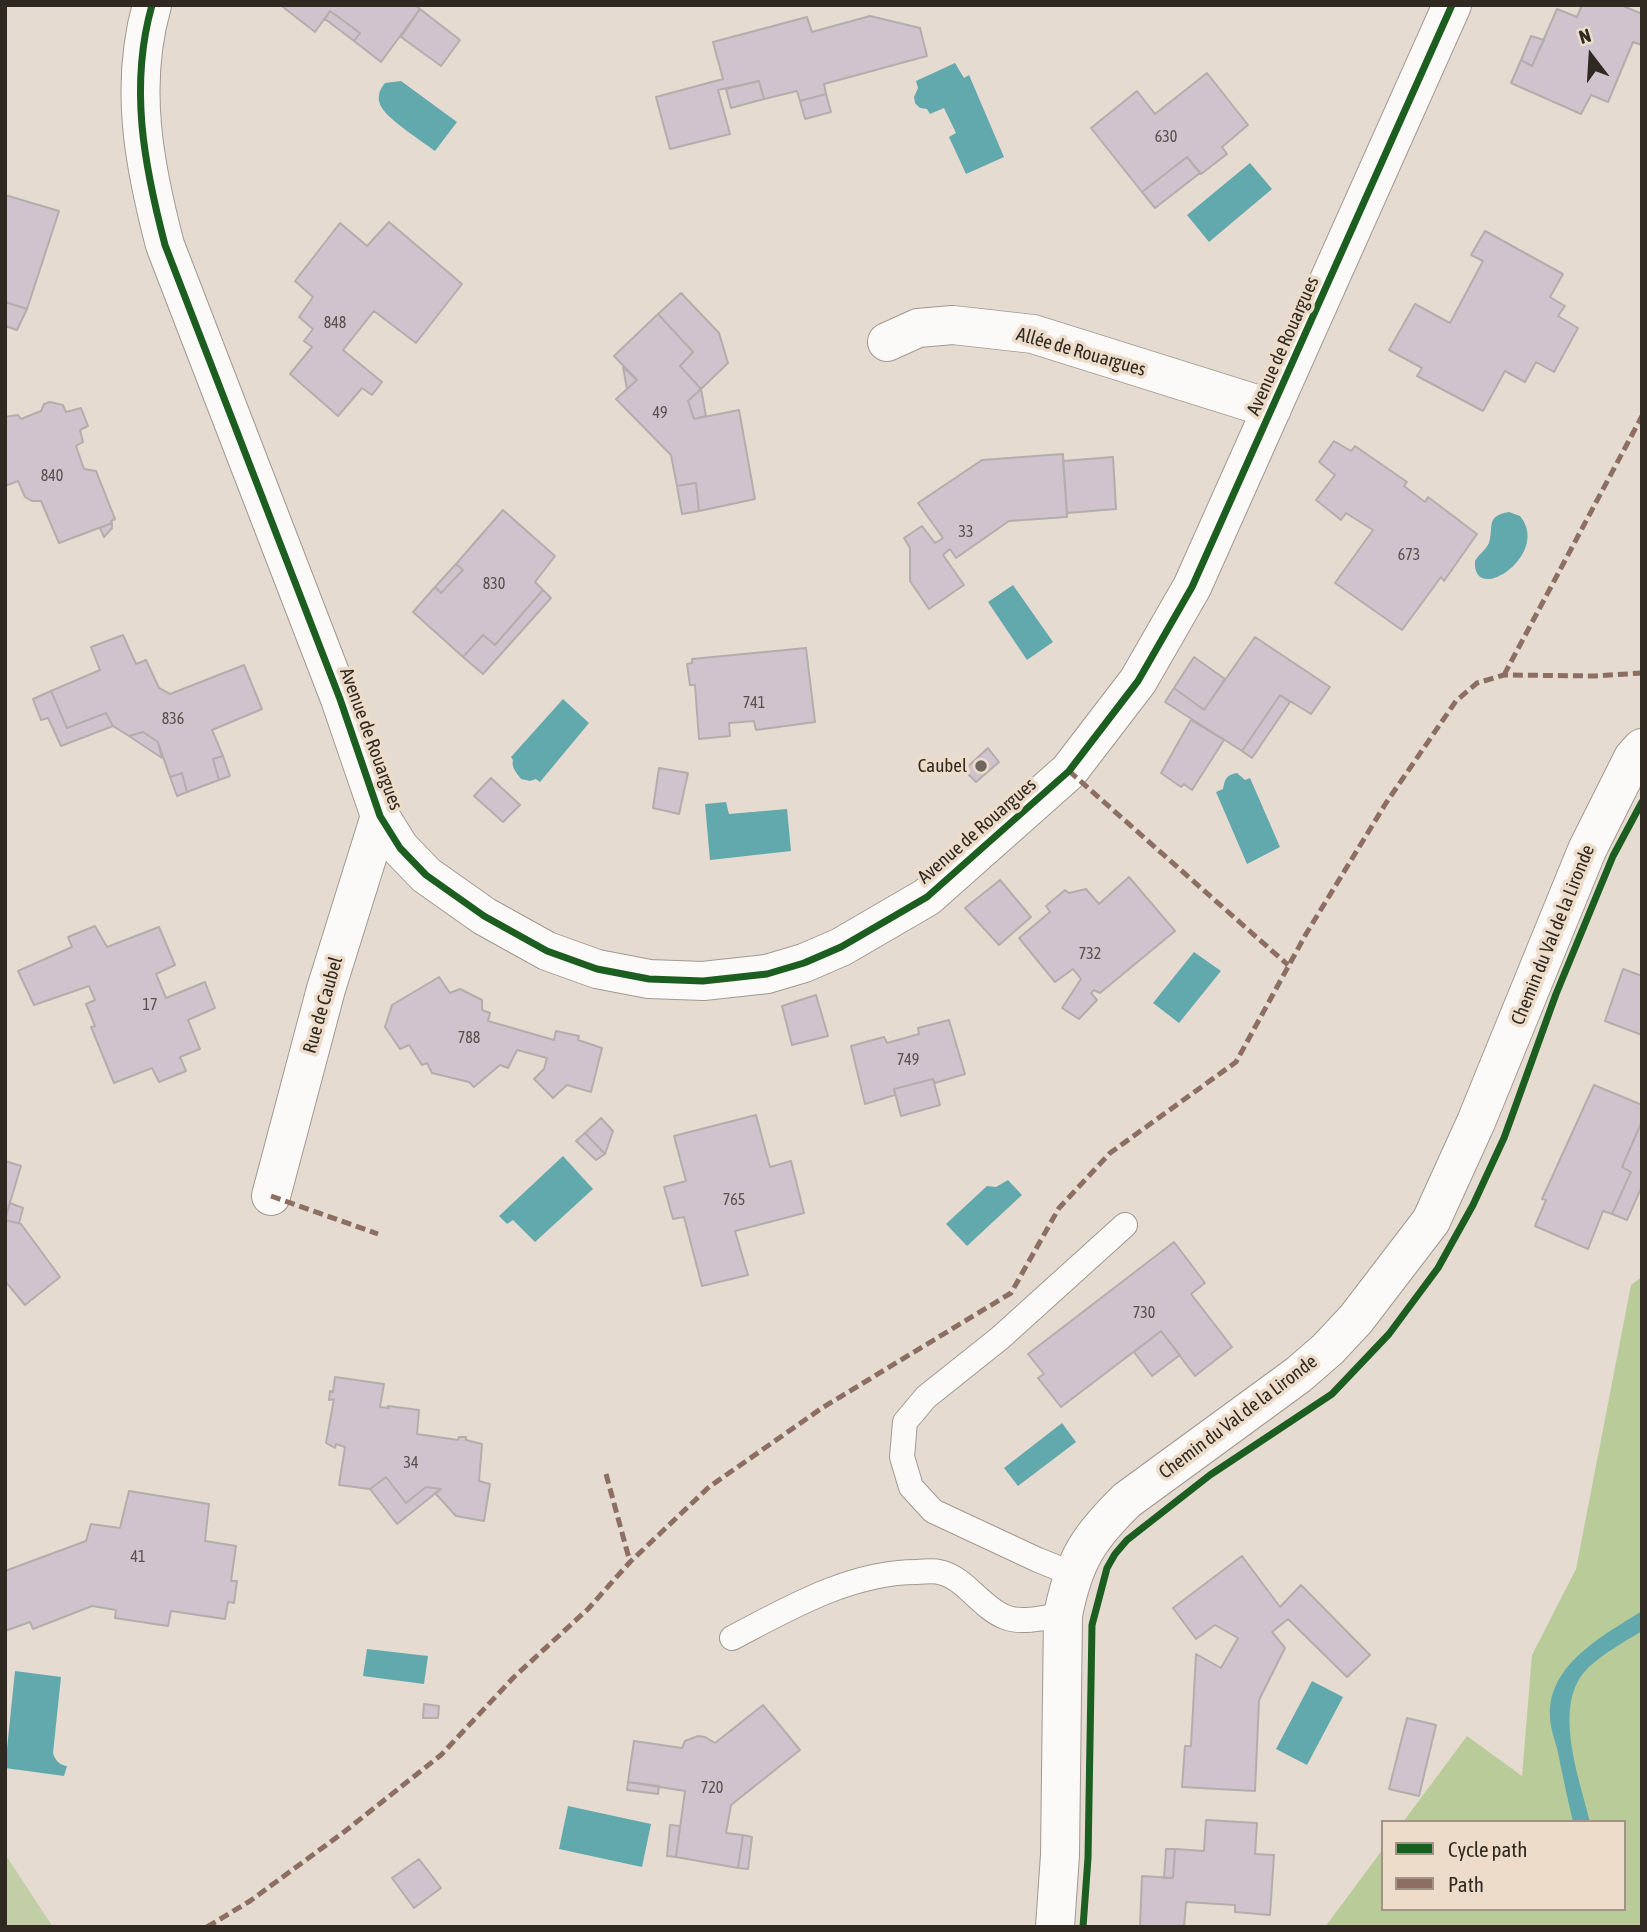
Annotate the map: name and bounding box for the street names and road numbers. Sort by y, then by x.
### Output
street label: Avenue de Rouargues [1242,273,1324,419]
street label: Allée de Rouargues [1014,323,1148,381]
street label: Avenue de Rouargues [335,665,407,813]
street label: Avenue de Rouargues [913,773,1041,889]
street label: Chemin du Val de la Lironde [1506,842,1600,1028]
street label: Rue de Caubel [298,954,348,1056]
street label: Chemin du Val de la Lironde [1154,1350,1322,1484]

